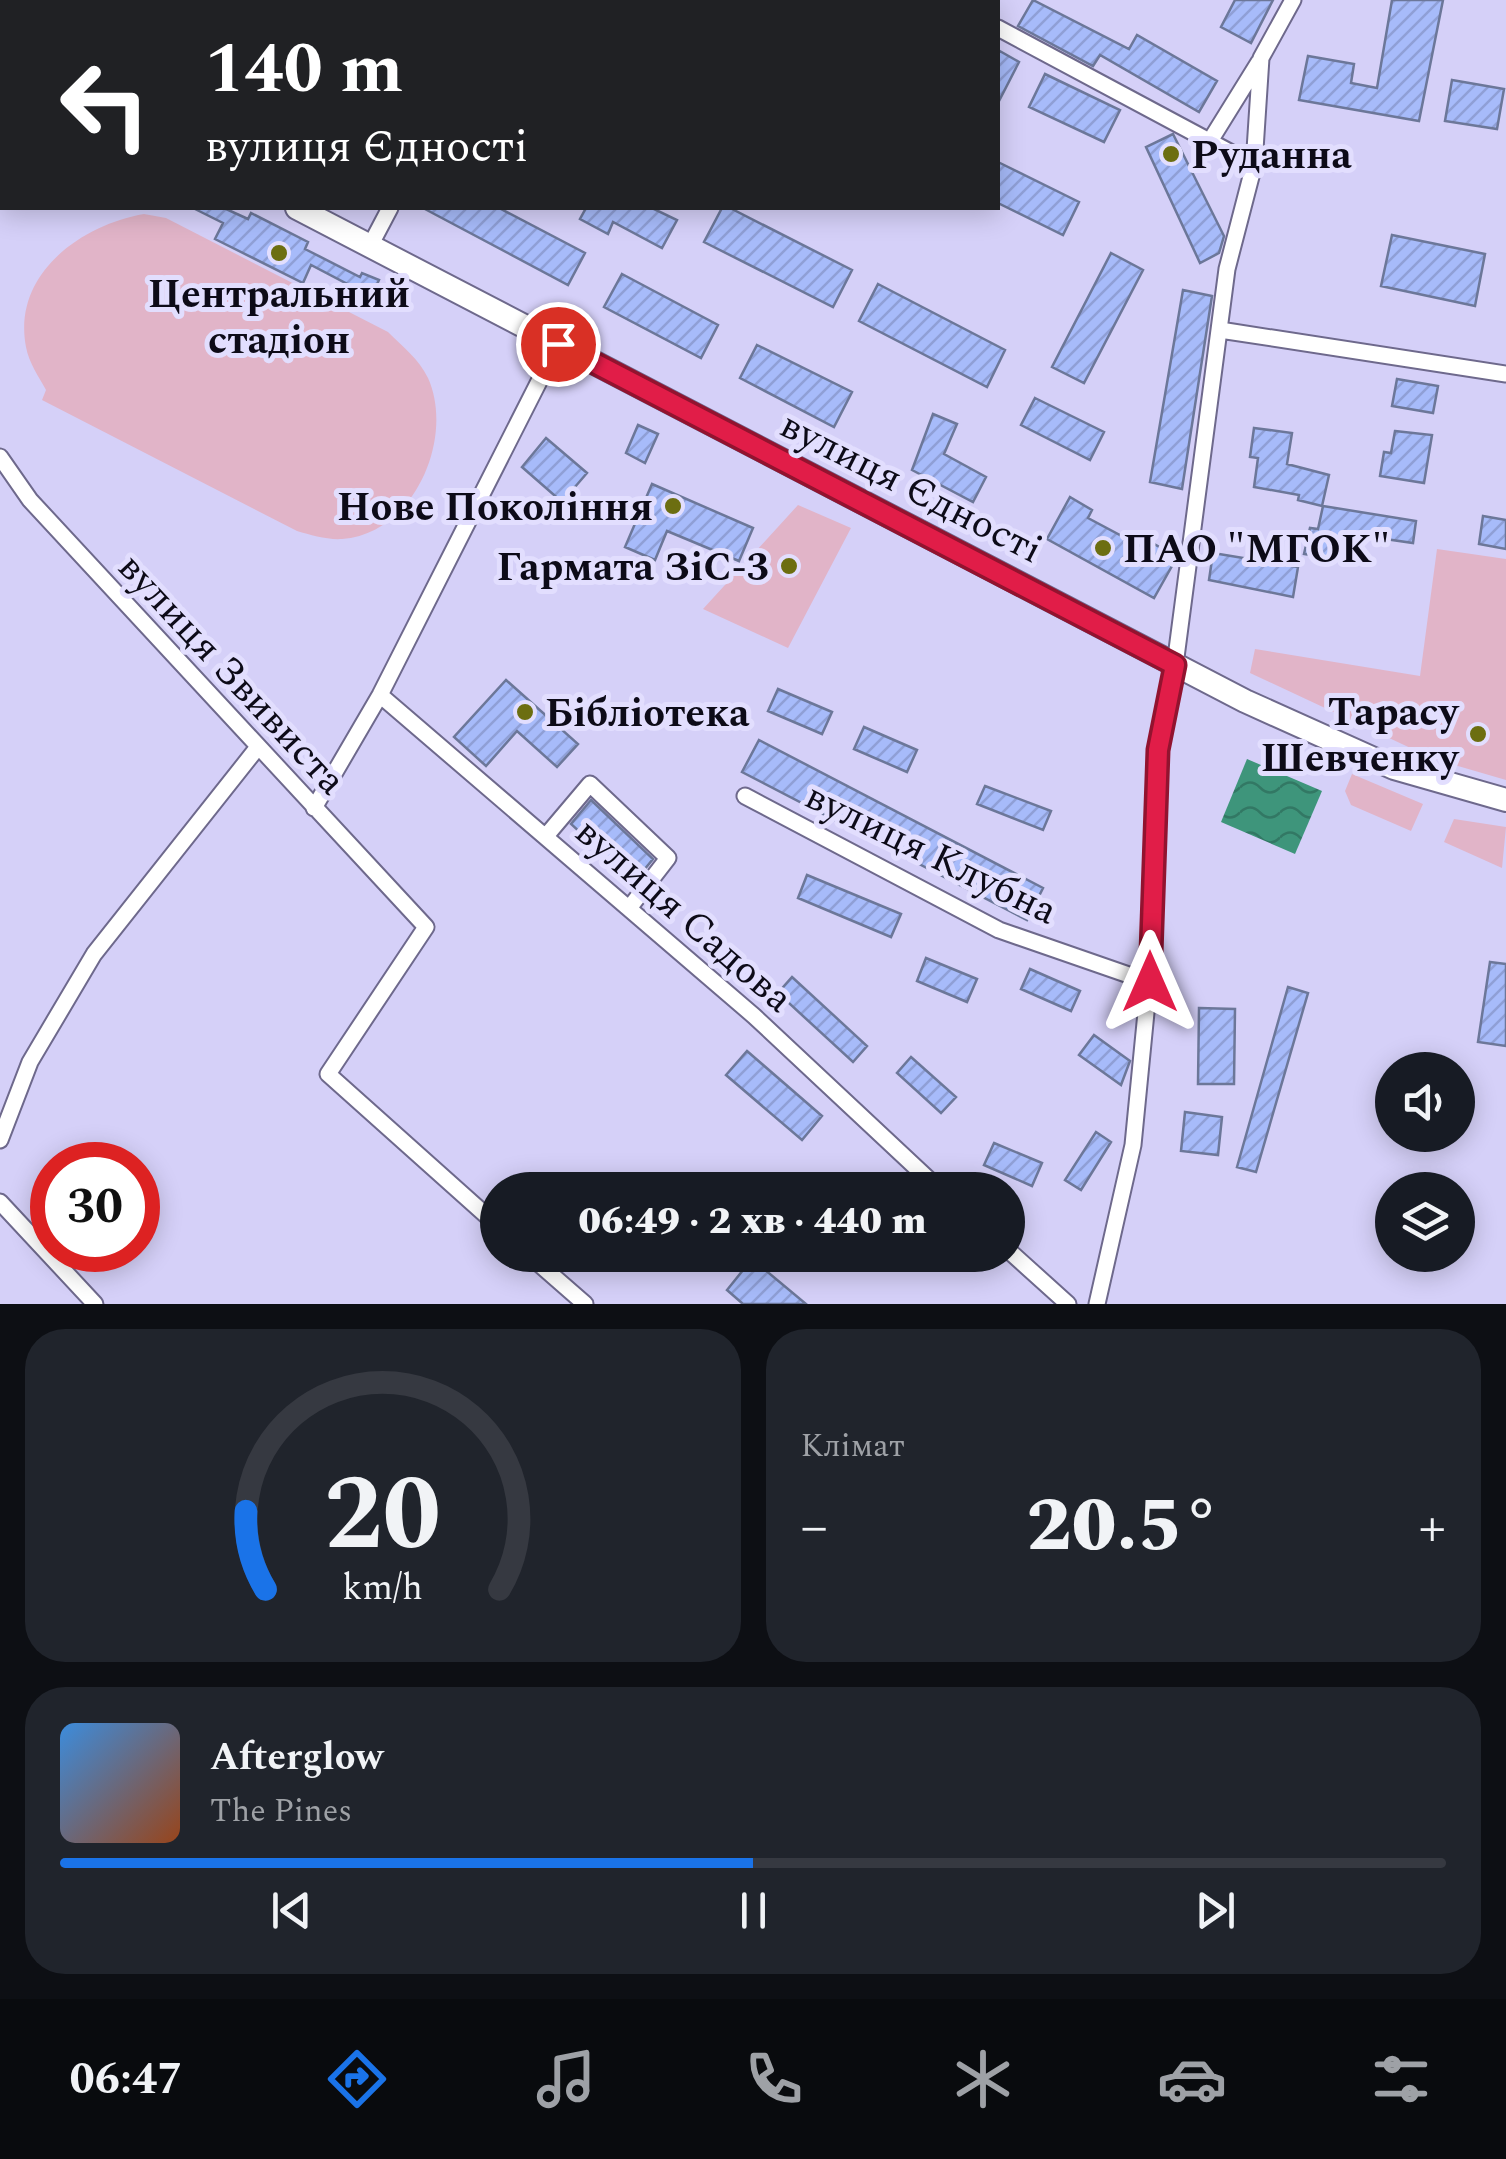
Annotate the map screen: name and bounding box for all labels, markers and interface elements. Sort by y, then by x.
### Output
text: 140 m [205,17,403,123]
icon: left [40,40,170,170]
text: вулиця Єдності [205,113,528,182]
place label: Руданна [1191,126,1352,187]
marker: Руданна [1160,143,1182,165]
marker: Центральний стадіон [268,242,290,264]
place label: Центральний стадіон [148,265,410,372]
pin [516,302,601,387]
icon: arrive [531,317,586,372]
street label: вулиця Єдності [769,396,1053,581]
place label: Нове Покоління [337,478,653,539]
marker: Нове Покоління [662,495,684,517]
place label: ПАО "МГОК" [1123,520,1390,581]
marker: ПАО "МГОК" [1092,537,1114,559]
place label: Гармата ЗіС-3 [497,538,769,599]
street label: вулиця Звивиста [102,540,360,810]
marker: Гармата ЗіС-3 [778,555,800,577]
place label: Тарасу Шевченку [1261,683,1460,790]
place label: Бібліотека [545,684,750,745]
marker: Бібліотека [514,701,536,723]
marker: Тарасу Шевченку [1467,723,1489,745]
street label: вулиця Клубна [794,767,1068,942]
street label: вулиця Садова [561,803,807,1029]
position arrow [1098,930,1202,1034]
map controls [1375,1052,1475,1272]
button: sound [1375,1052,1475,1152]
speed limit sign: 30 [30,1142,160,1272]
button: layers [1375,1172,1475,1272]
text: 06:49 · 2 хв · 440 m [578,1193,927,1251]
text: Клімат [801,1422,905,1471]
text: 20 [324,1437,441,1595]
text: 20.5° [1026,1470,1220,1584]
text: − [801,1486,828,1569]
text: + [1418,1486,1446,1569]
text: km/h [343,1561,423,1616]
text: Afterglow [210,1729,383,1787]
text: The Pines [210,1787,352,1836]
icon: previous [264,1883,319,1938]
icon: pause [726,1883,781,1938]
icon: next [1188,1883,1243,1938]
icon: directions [322,2044,392,2114]
icon: music [531,2044,601,2114]
icon: phone [739,2044,809,2114]
icon: climate [948,2044,1018,2114]
icon: car [1157,2044,1227,2114]
icon: filters [1366,2044,1436,2114]
text: 06:47 [69,2045,183,2114]

